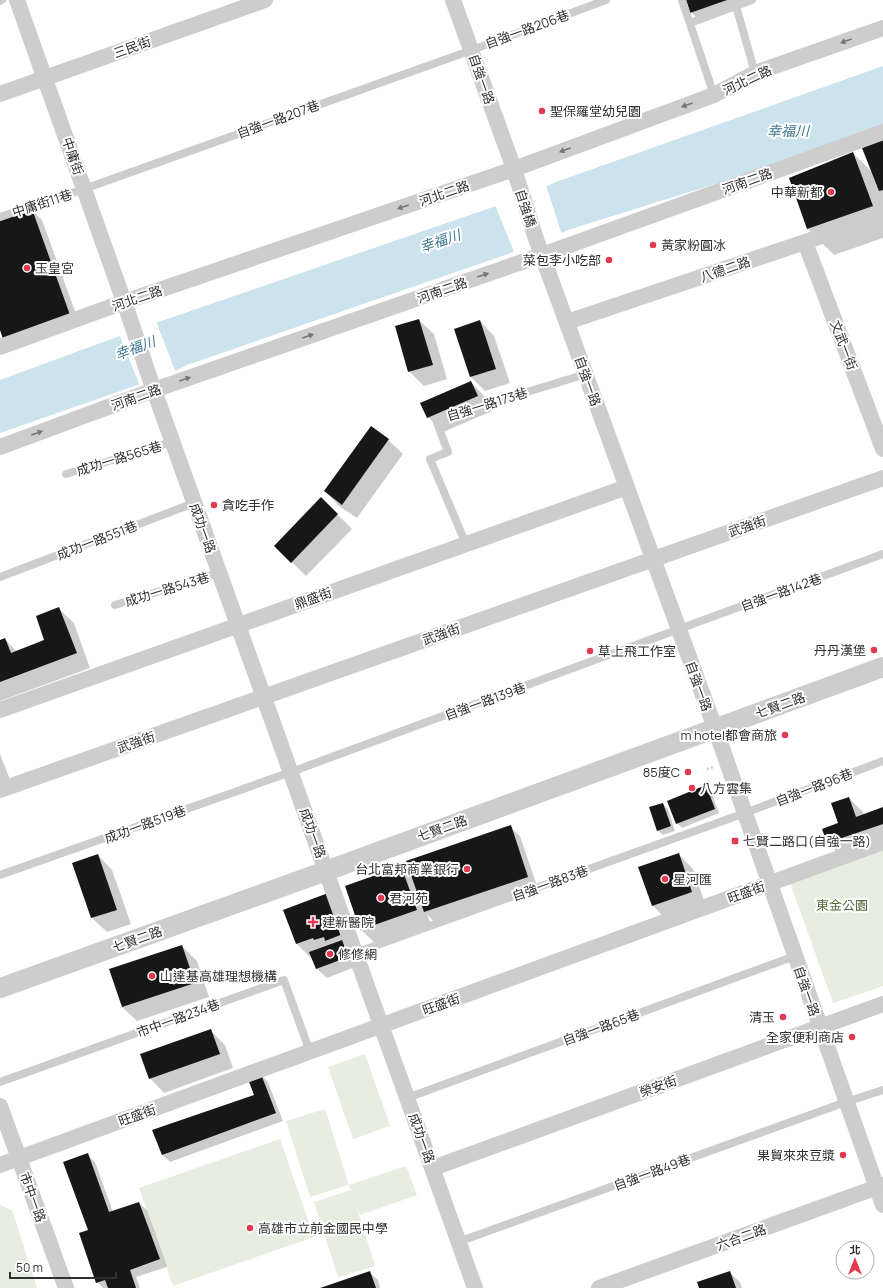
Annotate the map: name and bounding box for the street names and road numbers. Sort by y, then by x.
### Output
street label: 自強一路206巷 [482,5,572,53]
street label: 三民街 [111,32,153,62]
street label: 自強一路 [465,51,499,107]
street label: 河北二路 [720,61,774,99]
street label: 自強一路207巷 [234,96,322,142]
street label: 中庸街 [58,135,88,177]
street label: 河南二路 [719,164,775,198]
street label: 河北二路 [416,176,472,210]
street label: 中庸街11巷 [10,185,74,221]
street label: 自強橋 [511,187,541,229]
street label: 八德二路 [697,252,753,286]
street label: 河南二路 [414,273,470,307]
street label: 河北二路 [109,281,165,315]
street label: 文武一街 [826,317,862,373]
street label: 自強一路 [571,353,605,409]
street label: 河南二路 [108,380,164,414]
street label: 自強一路173巷 [444,383,530,425]
street label: 成功一路565巷 [74,437,164,479]
street label: 成功一路 [186,500,220,556]
street label: 武強街 [726,511,768,541]
street label: 成功一路551巷 [54,516,140,564]
street label: 成功一路543巷 [123,568,211,610]
street label: 自強一路142巷 [738,569,824,615]
street label: 鼎盛街 [292,583,334,613]
street label: 武強街 [420,619,462,649]
street label: 自強一路 [682,658,716,714]
street label: 自強一路139巷 [442,678,528,724]
street label: 七賢二路 [752,688,808,722]
street label: 武強街 [115,727,157,757]
street label: 自強一路96巷 [773,764,855,810]
street label: 成功一路519巷 [102,801,188,847]
street label: 成功一路 [296,805,330,861]
street label: 七賢二路 [414,811,470,845]
street label: 自強一路83巷 [509,861,591,905]
street label: 旺盛街 [725,877,767,907]
street label: 七賢二路 [109,922,165,956]
street label: 自強一路 [790,963,824,1019]
street label: 旺盛街 [420,989,462,1019]
street label: 市中一路234巷 [134,995,222,1041]
street label: 自強一路65巷 [560,1005,642,1049]
street label: 榮安街 [637,1071,679,1101]
street label: 旺盛街 [116,1100,158,1130]
street label: 成功一路 [405,1110,439,1166]
street label: 自強一路49巷 [611,1150,693,1194]
street label: 市中一路 [16,1169,50,1225]
street label: 六合二路 [713,1220,769,1254]

